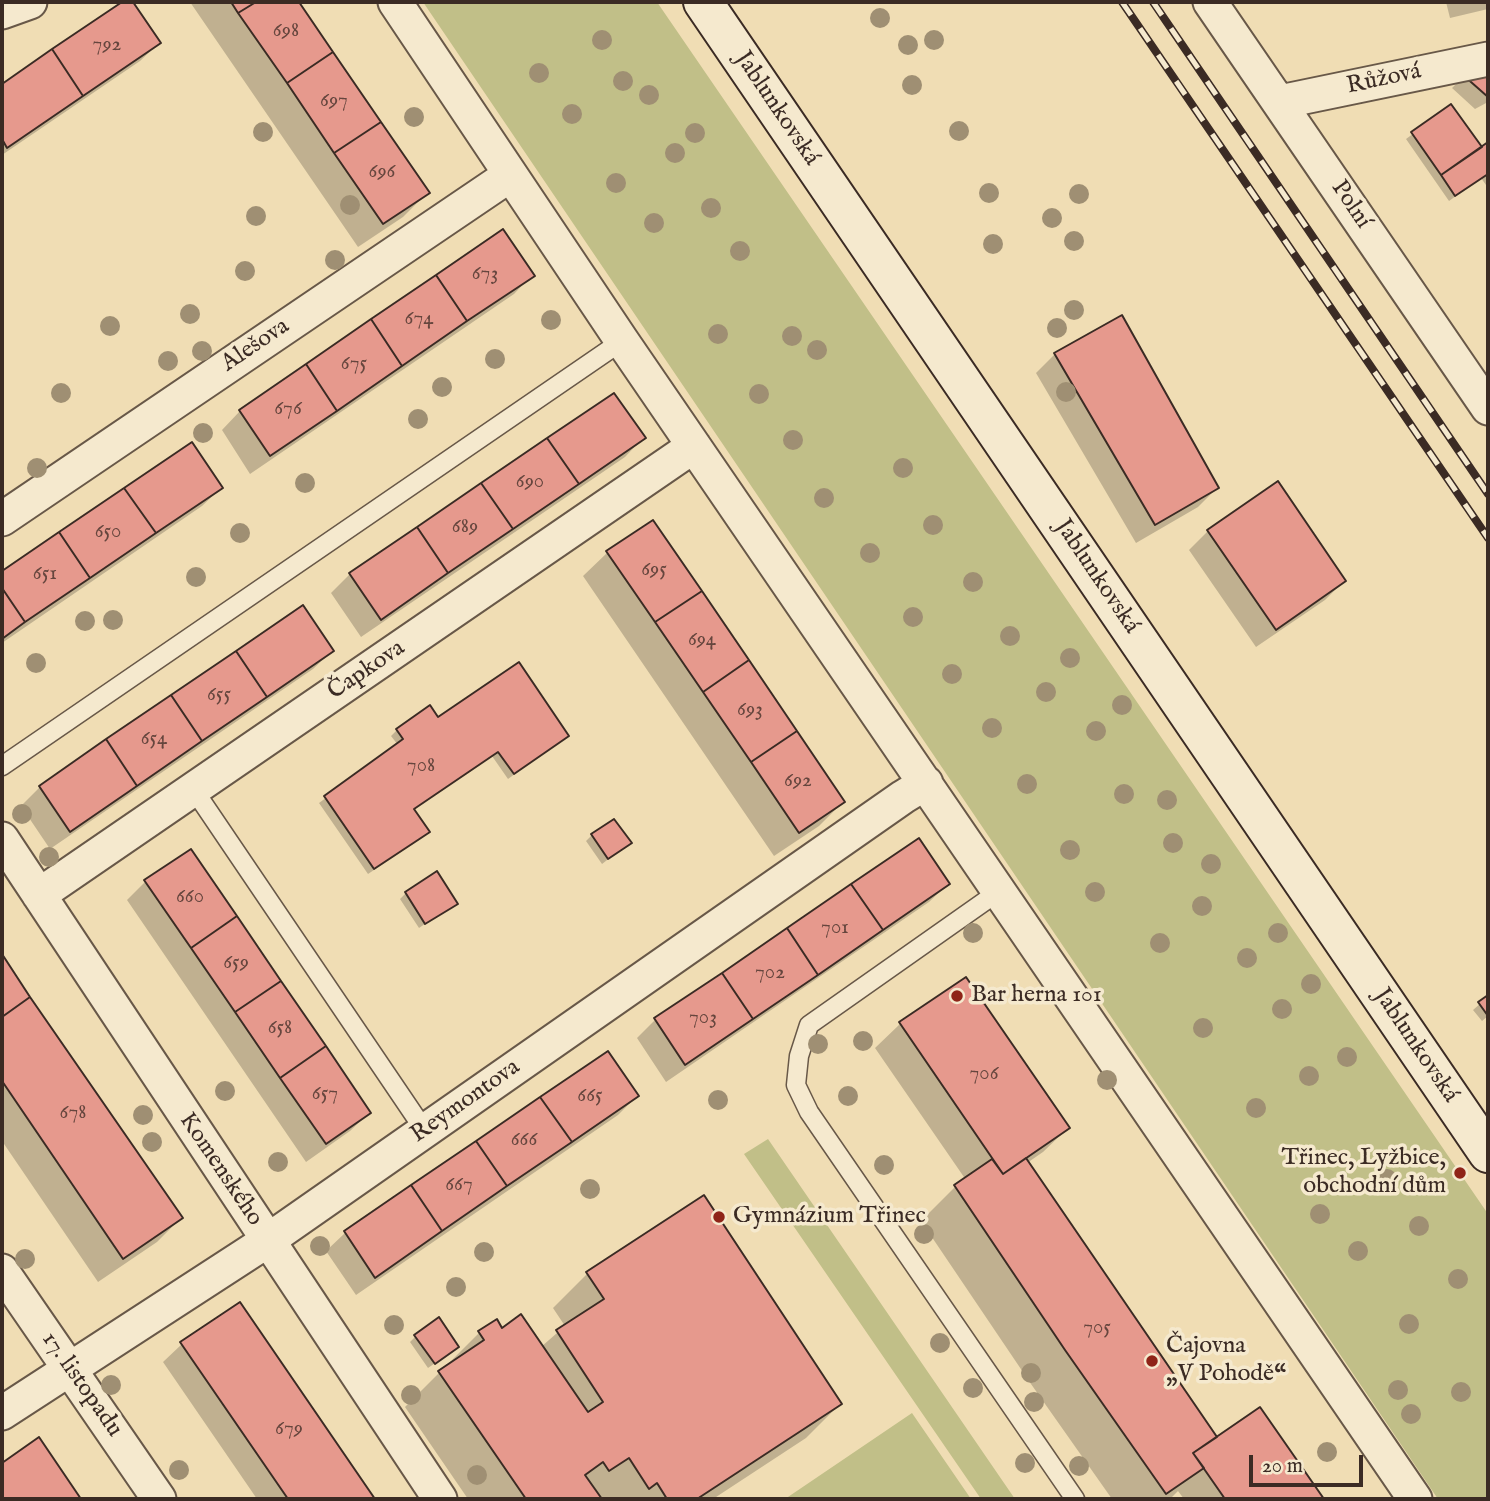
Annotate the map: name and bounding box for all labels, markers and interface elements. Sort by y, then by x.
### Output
house number: 698 [273,19,299,45]
house number: 792 [93,33,121,59]
street label: Jablunkovská [727,46,825,172]
street label: Růžová [1344,58,1424,102]
house number: 697 [320,89,348,115]
house number: 696 [369,160,395,186]
street label: Polní [1324,175,1376,235]
house number: 673 [472,262,498,288]
house number: 674 [405,307,433,333]
street label: Alešova [217,313,295,379]
house number: 675 [341,352,367,378]
house number: 676 [274,397,302,423]
house number: 690 [516,470,544,496]
street label: Jablunkovská [1047,514,1145,640]
house number: 689 [452,515,478,541]
house number: 650 [95,520,121,546]
house number: 695 [641,558,667,584]
house number: 651 [33,562,57,588]
house number: 694 [688,628,716,654]
street label: Čapkova [323,635,411,707]
house number: 655 [207,683,231,709]
house number: 693 [737,698,763,724]
house number: 654 [141,727,167,753]
house number: 708 [407,754,435,780]
house number: 692 [784,769,812,795]
house number: 660 [176,885,204,911]
house number: 701 [821,916,849,942]
house number: 659 [223,951,249,977]
house number: 702 [755,961,785,987]
place label: Bar herna 101 [971,982,1102,1010]
street label: Jablunkovská [1366,983,1464,1109]
marker: Bar herna 101 [949,988,965,1004]
house number: 703 [689,1006,717,1032]
house number: 658 [268,1016,292,1042]
street label: Reymontova [406,1054,526,1150]
house number: 706 [970,1062,998,1088]
house number: 657 [312,1082,338,1108]
house number: 665 [577,1084,603,1110]
house number: 678 [60,1101,86,1127]
street label: Komenského [172,1108,268,1232]
house number: 666 [511,1128,537,1154]
place label: Třinec, Lyžbice, obchodní dům [1282,1145,1446,1201]
marker: Třinec, Lyžbice, obchodní dům [1452,1165,1468,1181]
house number: 667 [445,1173,473,1199]
place label: Gymnázium Třinec [733,1203,926,1231]
marker: Gymnázium Třinec [711,1209,727,1225]
house number: 705 [1083,1316,1111,1342]
street label: 17. listopadu [34,1327,128,1443]
place label: Čajovna „V Pohodě“ [1166,1333,1286,1389]
marker: Čajovna „V Pohodě“ [1144,1353,1160,1369]
house number: 679 [275,1417,303,1443]
scale bar [1252,1442,1366,1486]
text: 20 m [1262,1453,1303,1480]

